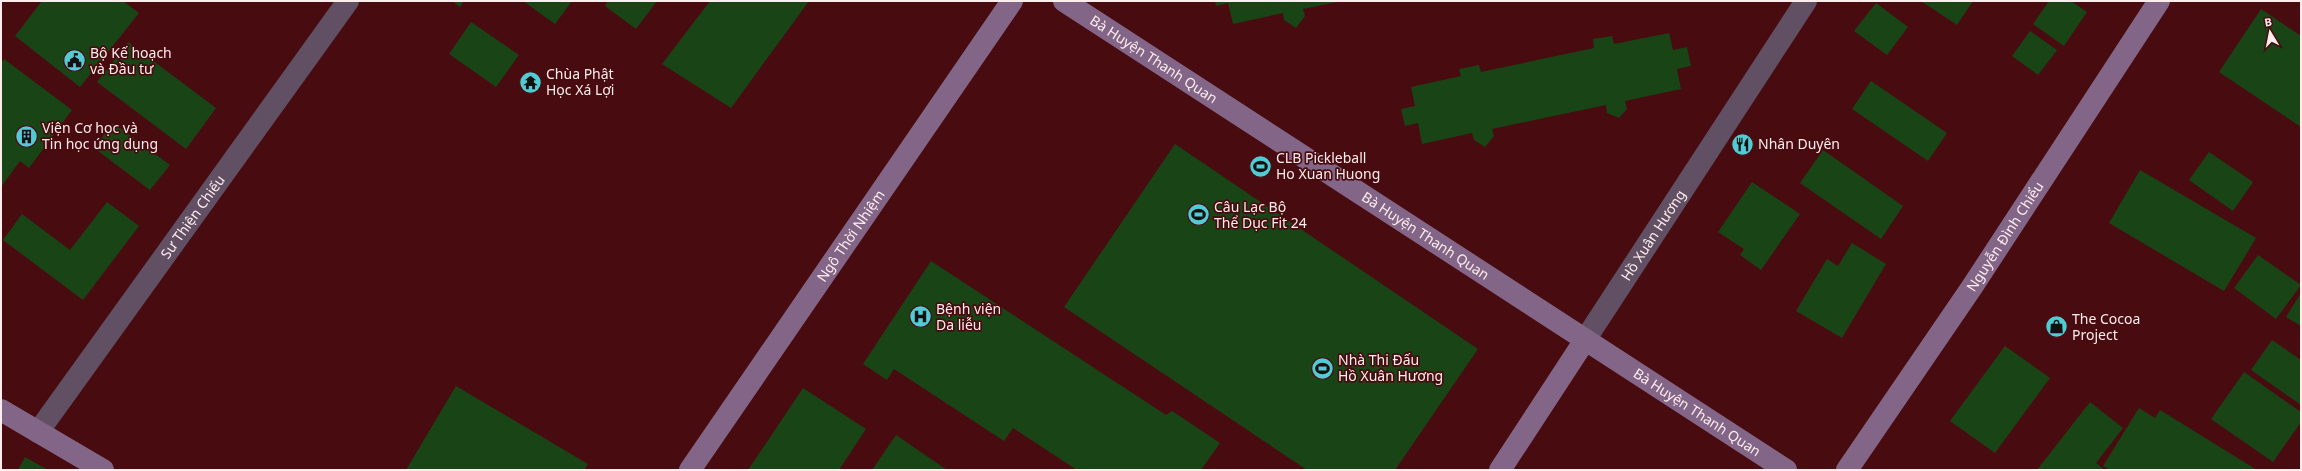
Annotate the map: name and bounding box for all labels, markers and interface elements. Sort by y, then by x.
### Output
street label: Bà Huyện Thanh Quan [1087,10,1221,107]
north arrow [2250,12,2290,52]
text: B [2263,14,2273,30]
place label: Bộ Kế hoạch và Đầu tư [90,43,172,78]
public building icon: Bộ Kế hoạch và Đầu tư [61,48,87,74]
place label: Chùa Phật Học Xá Lợi [546,64,614,99]
temple icon: Chùa Phật Học Xá Lợi [518,69,544,95]
place label: Viện Cơ học và Tin học ứng dụng [42,118,158,153]
building icon: Viện Cơ học và Tin học ứng dụng [14,123,40,149]
restaurant icon: Nhân Duyên [1729,131,1755,157]
place label: Nhân Duyên [1758,134,1840,153]
place label: CLB Pickleball Ho Xuan Huong [1276,148,1380,183]
sports icon: CLB Pickleball Ho Xuan Huong [1248,153,1274,179]
street label: Sư Thiện Chiếu [156,171,229,262]
street label: Nguyễn Đình Chiểu [1962,178,2048,295]
street label: Ngô Thời Nhiệm [812,186,889,285]
street label: Hồ Xuân Hương [1616,186,1690,284]
street label: Bà Huyện Thanh Quan [1358,187,1493,284]
place label: Câu Lạc Bộ Thể Dục Fit 24 [1214,197,1307,232]
sports icon: Câu Lạc Bộ Thể Dục Fit 24 [1185,202,1211,228]
place label: Bệnh viện Da liễu [936,299,1001,334]
hospital icon: Bệnh viện Da liễu [908,304,934,330]
place label: The Cocoa Project [2072,309,2140,344]
shop icon: The Cocoa Project [2043,314,2069,340]
place label: Nhà Thi Đấu Hồ Xuân Hương [1338,350,1443,385]
sports icon: Nhà Thi Đấu Hồ Xuân Hương [1310,355,1336,381]
street label: Bà Huyện Thanh Quan [1630,363,1765,460]

